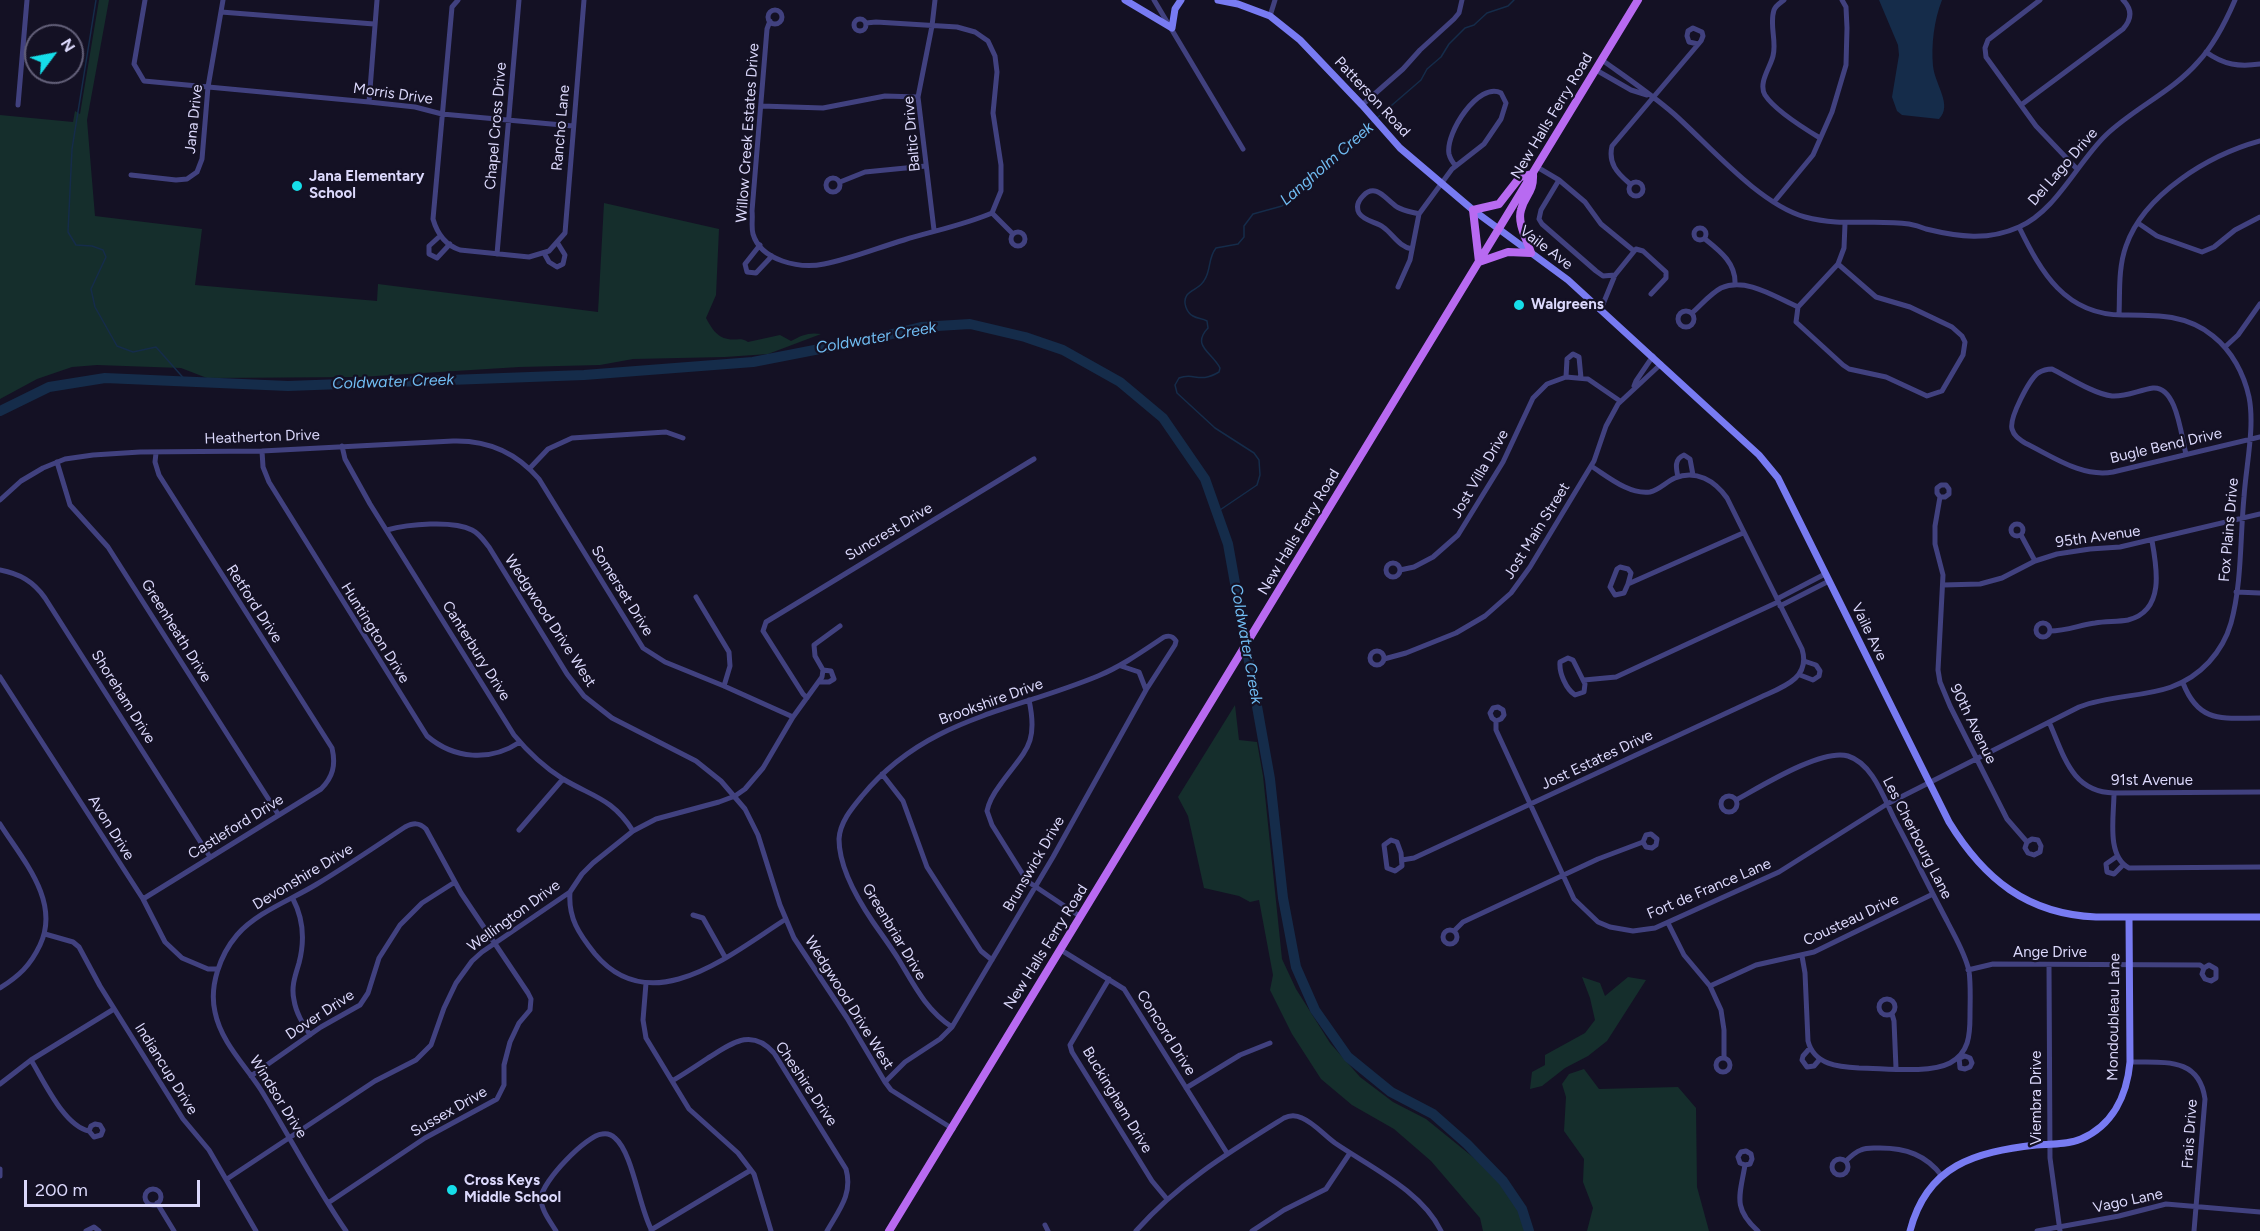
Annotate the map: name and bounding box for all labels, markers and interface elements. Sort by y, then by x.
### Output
north arrow [24,24,84,84]
text: N [57,35,79,56]
street label: Willow Creek Estates Drive [733,43,763,223]
street label: New Halls Ferry Road [1507,50,1597,182]
street label: Patterson Road [1330,53,1414,141]
street label: Chapel Cross Drive [481,62,511,190]
street label: Morris Drive [352,79,434,109]
street label: Jana Drive [181,83,207,155]
street label: Rancho Lane [548,84,574,172]
street label: Baltic Drive [900,95,924,173]
water label: Langholm Creek [1276,118,1378,210]
street label: Del Lago Drive [2024,125,2102,209]
place label: Jana Elementary School [309,168,424,203]
marker: Jana Elementary School [290,179,304,193]
street label: Vaile Ave [1516,222,1576,274]
place label: Walgreens [1531,296,1604,314]
marker: Walgreens [1512,298,1526,312]
water label: Coldwater Creek [814,318,938,358]
water label: Coldwater Creek [332,370,454,394]
street label: Bugle Bend Drive [2108,424,2224,468]
street label: Heatherton Drive [204,426,320,448]
street label: Jost Villa Drive [1447,426,1513,522]
street label: New Halls Ferry Road [1254,466,1344,598]
street label: Fox Plains Drive [2215,477,2243,583]
street label: Jost Main Street [1500,479,1574,583]
street label: Suncrest Drive [842,499,936,565]
street label: 95th Avenue [2054,522,2142,552]
street label: Somerset Drive [587,542,657,640]
street label: Wedgwood Drive West [500,551,600,691]
street label: Retford Drive [222,561,286,647]
street label: Greenheath Drive [137,576,215,686]
street label: Huntington Drive [337,579,413,687]
water label: Coldwater Creek [1226,582,1266,706]
street label: Canterbury Drive [438,598,514,704]
street label: Vaile Ave [1847,600,1891,664]
street label: Shoreham Drive [87,647,159,747]
street label: Brookshire Drive [937,675,1045,729]
street label: 90th Avenue [1946,681,2000,767]
street label: Jost Estates Drive [1538,726,1656,794]
street label: 91st Avenue [2111,772,2193,790]
street label: Les Cherbourg Lane [1878,774,1956,902]
street label: Castleford Drive [185,790,287,864]
street label: Avon Drive [84,792,138,864]
street label: Brunswick Drive [999,813,1069,915]
street label: Devonshire Drive [250,840,356,914]
street label: Fort de France Lane [1644,855,1774,923]
street label: Wellington Drive [464,876,564,956]
street label: Greenbriar Drive [858,880,930,984]
street label: New Halls Ferry Road [1000,881,1092,1013]
street label: Cousteau Drive [1800,890,1902,950]
street label: Wedgwood Drive West [801,933,897,1073]
street label: Ange Drive [2013,944,2087,962]
street label: Mondoubleau Lane [2104,953,2124,1081]
street label: Dover Drive [282,986,358,1044]
street label: Concord Drive [1133,987,1199,1079]
street label: Indiancup Drive [131,1020,201,1118]
street label: Cheshire Drive [771,1038,841,1130]
street label: Buckingham Drive [1078,1044,1156,1156]
street label: Viembra Drive [2028,1051,2046,1145]
street label: Windsor Drive [245,1052,311,1142]
street label: Sussex Drive [408,1083,490,1141]
street label: Frais Drive [2179,1099,2201,1169]
scale bar [27,1168,202,1206]
place label: Cross Keys Middle School [464,1172,561,1207]
text: 200 m [35,1179,88,1201]
marker: Cross Keys Middle School [445,1183,459,1197]
street label: Vago Lane [2092,1185,2164,1217]

